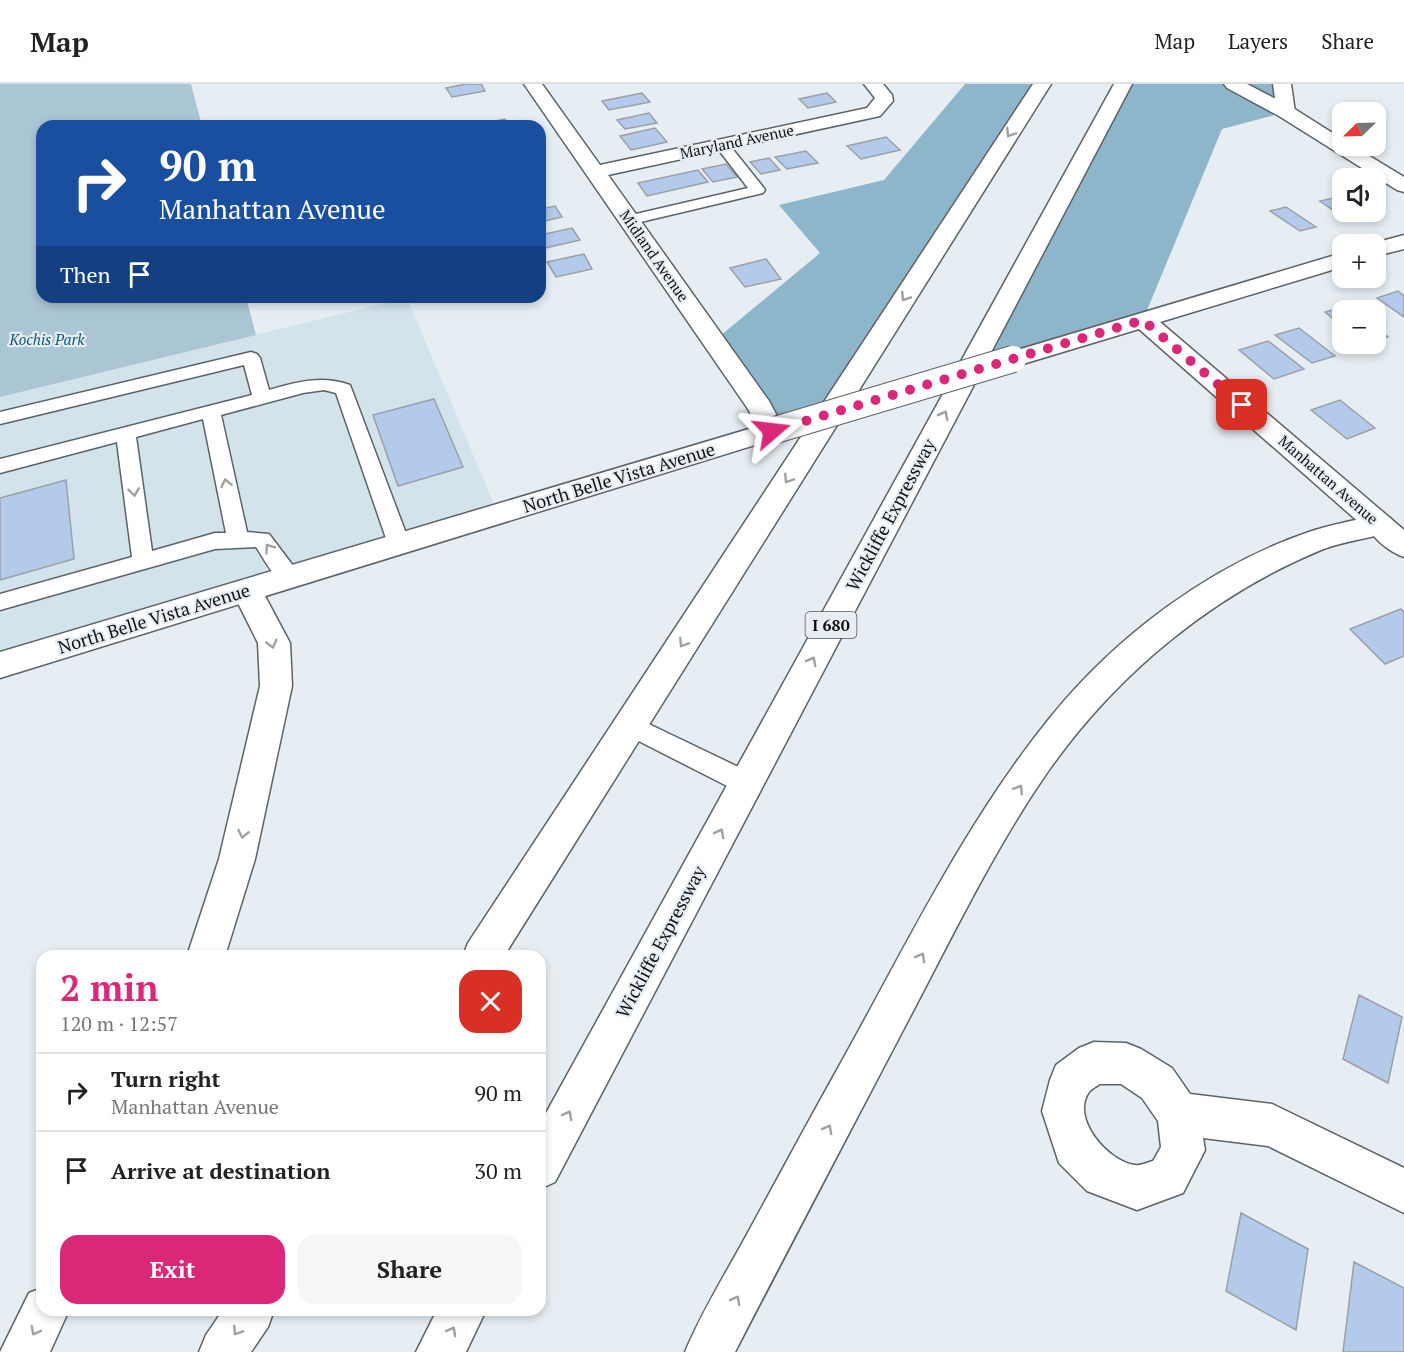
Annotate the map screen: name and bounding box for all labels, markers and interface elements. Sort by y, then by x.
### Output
text: Map [30,23,89,60]
text: Map [1154,27,1195,55]
text: Layers [1228,27,1288,55]
text: Share [1321,27,1374,55]
north arrow [1332,102,1386,156]
map controls [1332,102,1386,354]
street label: Maryland Avenue [678,119,796,163]
one-way arrow [1006,126,1017,137]
text: 90 m [159,137,257,193]
icon: right [60,144,138,222]
button: sound [1332,168,1386,222]
text: Manhattan Avenue [159,191,386,227]
street label: Midland Avenue [616,206,694,305]
button: + [1332,234,1386,288]
icon: arrive [123,258,156,291]
text: Then [60,260,111,289]
one-way arrow [900,291,912,301]
button: − [1332,300,1386,354]
park label: Kochis Park [8,329,85,349]
pin [1216,379,1267,430]
icon: arrive [1225,388,1258,421]
position arrow [740,399,804,463]
one-way arrow [937,411,948,422]
street label: Manhattan Avenue [1275,430,1383,528]
street label: Wickliffe Expressway [840,433,941,595]
street label: North Belle Vista Avenue [520,436,718,518]
one-way arrow [784,472,795,483]
one-way arrow [220,478,233,488]
one-way arrow [127,487,139,496]
one-way arrow [265,544,276,555]
street label: North Belle Vista Avenue [55,577,253,659]
road number: I 680 [806,612,856,638]
one-way arrow [678,637,690,647]
one-way arrow [264,639,277,649]
one-way arrow [805,657,816,667]
one-way arrow [1012,784,1023,795]
one-way arrow [713,828,724,839]
one-way arrow [237,829,250,839]
street label: Wickliffe Expressway [610,860,711,1022]
one-way arrow [914,953,925,963]
text: 2 min [60,964,158,1011]
button: close [459,970,522,1033]
text: 120 m · 12:57 [60,1010,178,1037]
text: Turn right [111,1064,220,1093]
icon: right [60,1076,93,1109]
text: 90 m [474,1078,522,1107]
text: Manhattan Avenue [111,1093,279,1120]
one-way arrow [561,1111,572,1122]
one-way arrow [821,1124,832,1135]
icon: arrive [60,1154,93,1187]
text: Arrive at destination [111,1156,330,1185]
text: 30 m [474,1156,522,1185]
button: Exit [60,1235,285,1304]
button: Share [297,1235,522,1304]
one-way arrow [729,1296,740,1307]
one-way arrow [31,1324,42,1335]
one-way arrow [233,1324,244,1335]
one-way arrow [445,1327,456,1337]

